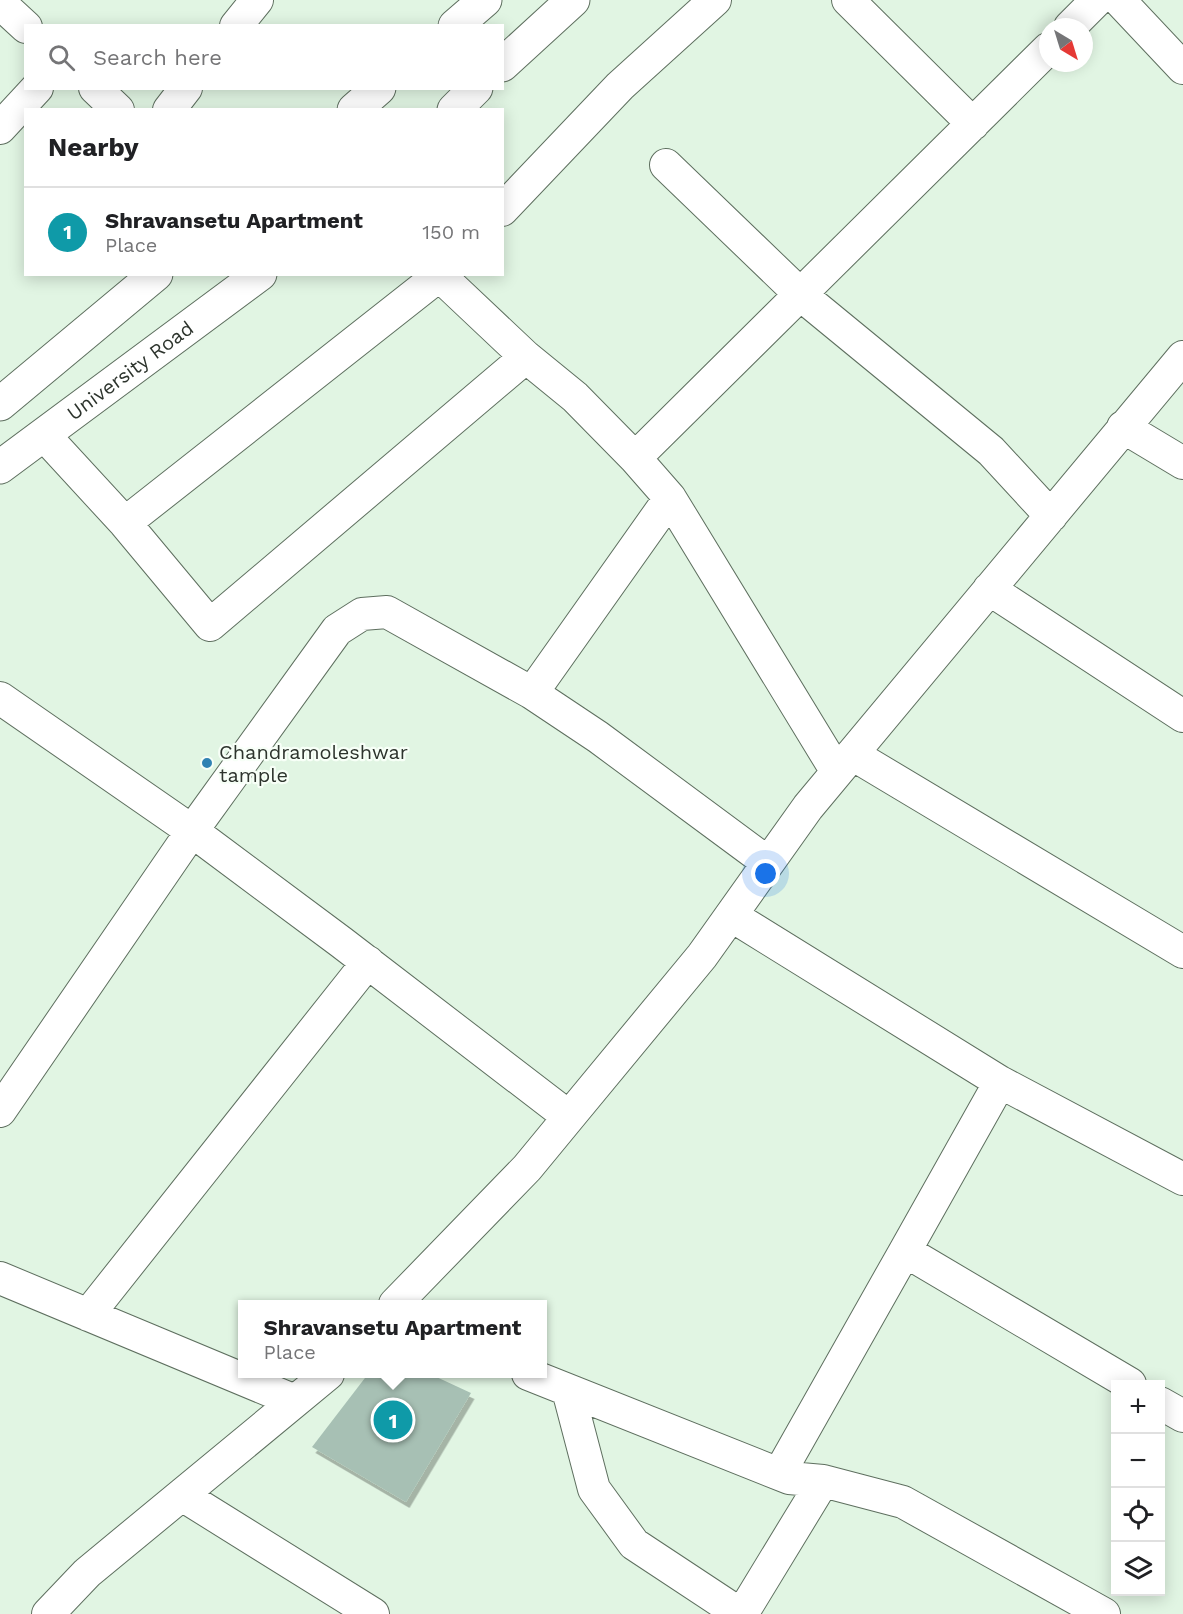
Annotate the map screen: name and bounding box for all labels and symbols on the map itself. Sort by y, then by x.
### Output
north arrow [1039,18,1093,72]
street label: University Road [62,316,198,425]
place label: Chandramoleshwar tample [219,740,408,787]
marker: Chandramoleshwar tample [200,756,214,770]
your location [751,859,780,888]
pin: 1 [374,1398,412,1442]

